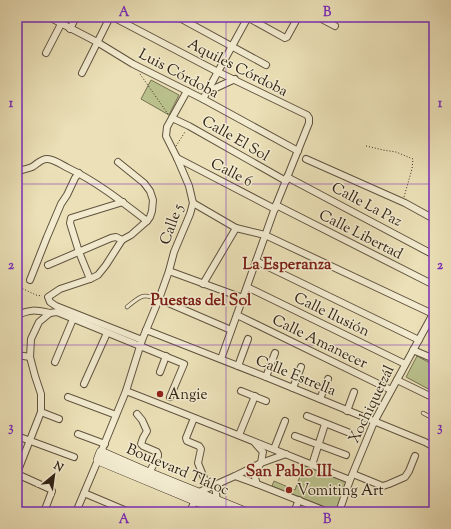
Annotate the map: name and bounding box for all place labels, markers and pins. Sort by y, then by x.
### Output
place label: Angie [168,385,207,406]
marker: Angie [155,389,165,399]
place label: Vomiting Art [297,481,384,502]
marker: Vomiting Art [284,485,294,495]

